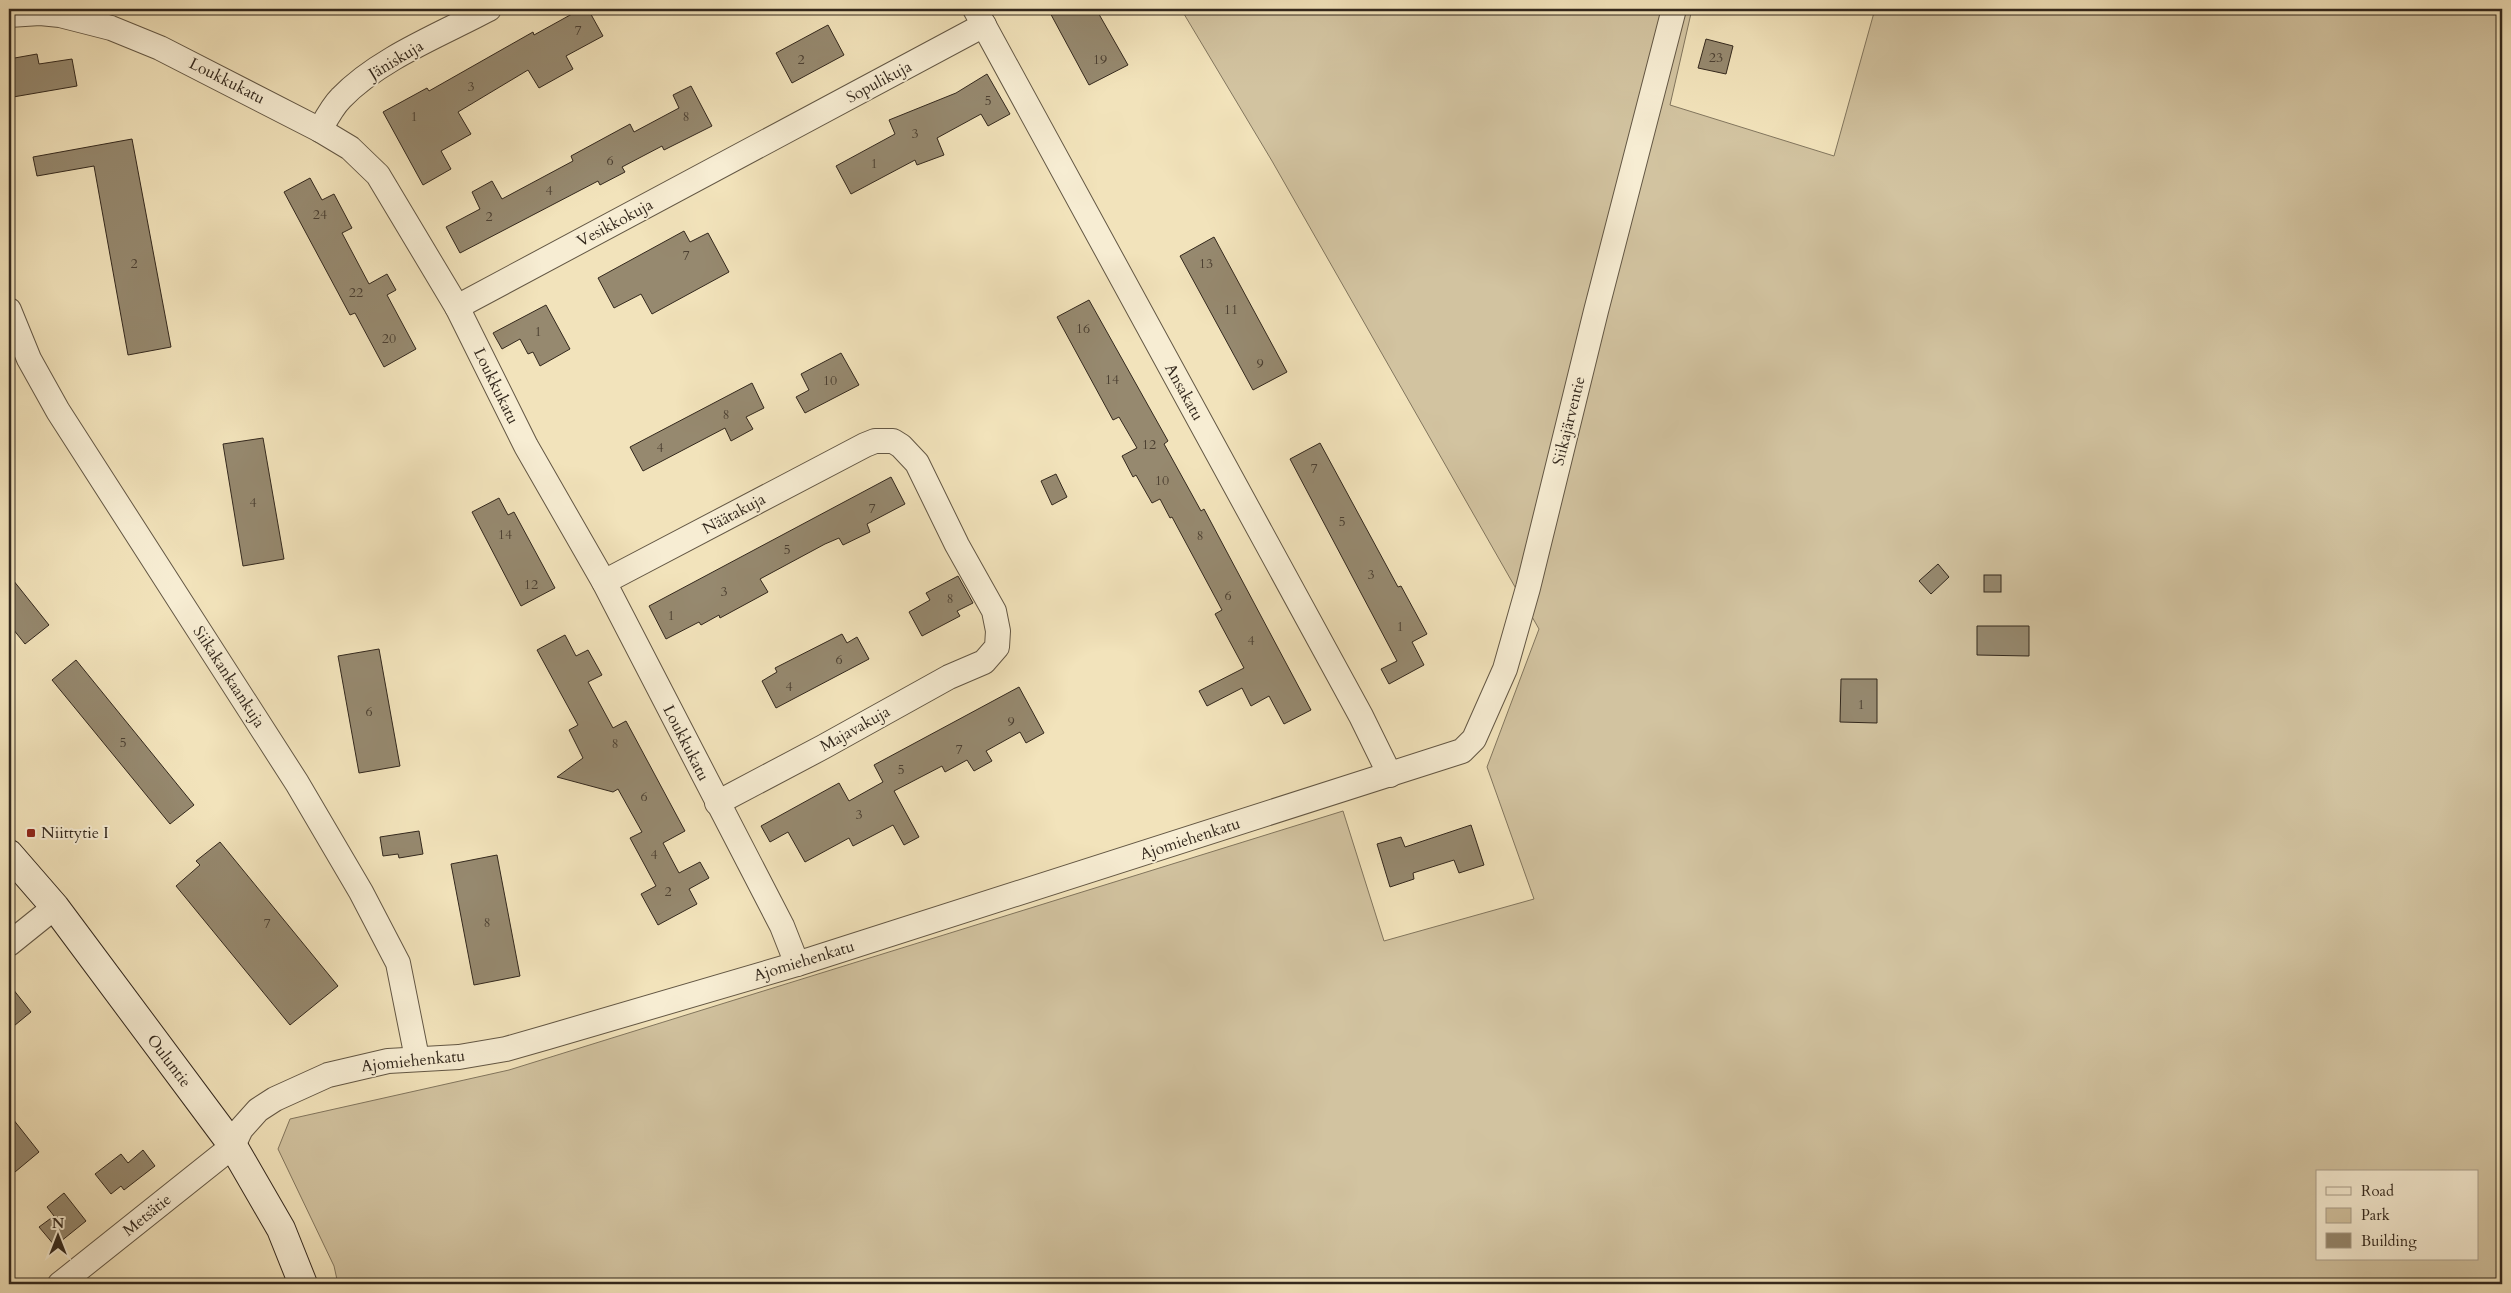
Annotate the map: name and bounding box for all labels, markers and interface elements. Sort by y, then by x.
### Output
house number: 7 [574,21,582,40]
street label: Jäniskuja [363,35,428,86]
house number: 23 [1709,48,1723,67]
house number: 2 [797,50,805,69]
house number: 19 [1093,50,1107,69]
street label: Loukkukatu [185,53,269,110]
street label: Sopulikuja [842,56,916,108]
house number: 3 [467,77,475,96]
house number: 5 [984,91,992,110]
house number: 1 [410,107,418,126]
house number: 8 [682,107,690,126]
house number: 3 [911,124,919,143]
house number: 6 [606,151,614,170]
house number: 1 [870,154,878,173]
house number: 4 [545,181,553,200]
street label: Vesikkokuja [573,194,657,252]
house number: 24 [313,205,327,224]
house number: 2 [485,207,493,226]
house number: 7 [682,246,690,265]
house number: 2 [130,254,138,273]
house number: 13 [1199,254,1213,273]
house number: 22 [349,283,363,302]
house number: 11 [1224,300,1238,319]
house number: 16 [1076,319,1090,338]
house number: 1 [534,322,542,341]
house number: 20 [382,329,396,348]
street label: Loukkukatu [468,344,524,428]
house number: 9 [1256,354,1264,373]
street label: Ansakatu [1159,360,1209,425]
house number: 14 [1105,370,1119,389]
house number: 10 [823,371,837,390]
street label: Siikajärventie [1547,374,1591,468]
house number: 8 [722,405,730,424]
house number: 12 [1142,435,1156,454]
house number: 4 [656,438,664,457]
house number: 7 [1310,459,1318,478]
house number: 10 [1155,471,1169,490]
street label: Näätakuja [699,488,769,540]
house number: 4 [249,493,257,512]
house number: 7 [868,499,876,518]
house number: 5 [1338,512,1346,531]
house number: 14 [498,525,512,544]
house number: 8 [1196,526,1204,545]
house number: 5 [783,540,791,559]
house number: 3 [1367,565,1375,584]
house number: 12 [524,575,538,594]
house number: 3 [720,582,728,601]
house number: 6 [1224,586,1232,605]
house number: 8 [946,589,954,608]
house number: 1 [667,606,675,625]
house number: 1 [1396,617,1404,636]
street label: Siikakankaankuja [188,622,270,732]
house number: 4 [1247,631,1255,650]
house number: 6 [835,650,843,669]
house number: 4 [785,677,793,696]
house number: 1 [1857,695,1865,714]
street label: Loukkukatu [658,701,715,785]
street label: Majavakuja [816,701,894,757]
house number: 6 [365,702,373,721]
house number: 9 [1007,712,1015,731]
house number: 5 [119,733,127,752]
house number: 8 [611,734,619,753]
house number: 7 [955,740,963,759]
house number: 5 [897,760,905,779]
house number: 6 [640,787,648,806]
house number: 3 [855,805,863,824]
street label: Ajomiehenkatu [1137,812,1243,866]
place label: Niittytie I [41,822,109,844]
marker: Niittytie I [25,827,37,839]
house number: 4 [650,845,658,864]
house number: 2 [664,882,672,901]
house number: 8 [483,913,491,932]
house number: 7 [263,914,271,933]
street label: Ajomiehenkatu [751,935,857,987]
street label: Ouluntie [142,1030,196,1092]
street label: Ajomiehenkatu [360,1045,466,1077]
legend [2316,1170,2478,1260]
text: Road [2361,1181,2394,1201]
street label: Metsätie [118,1189,176,1241]
text: Park [2361,1205,2390,1225]
north arrow [32,1210,82,1260]
text: N [52,1214,64,1233]
text: Building [2361,1231,2417,1251]

